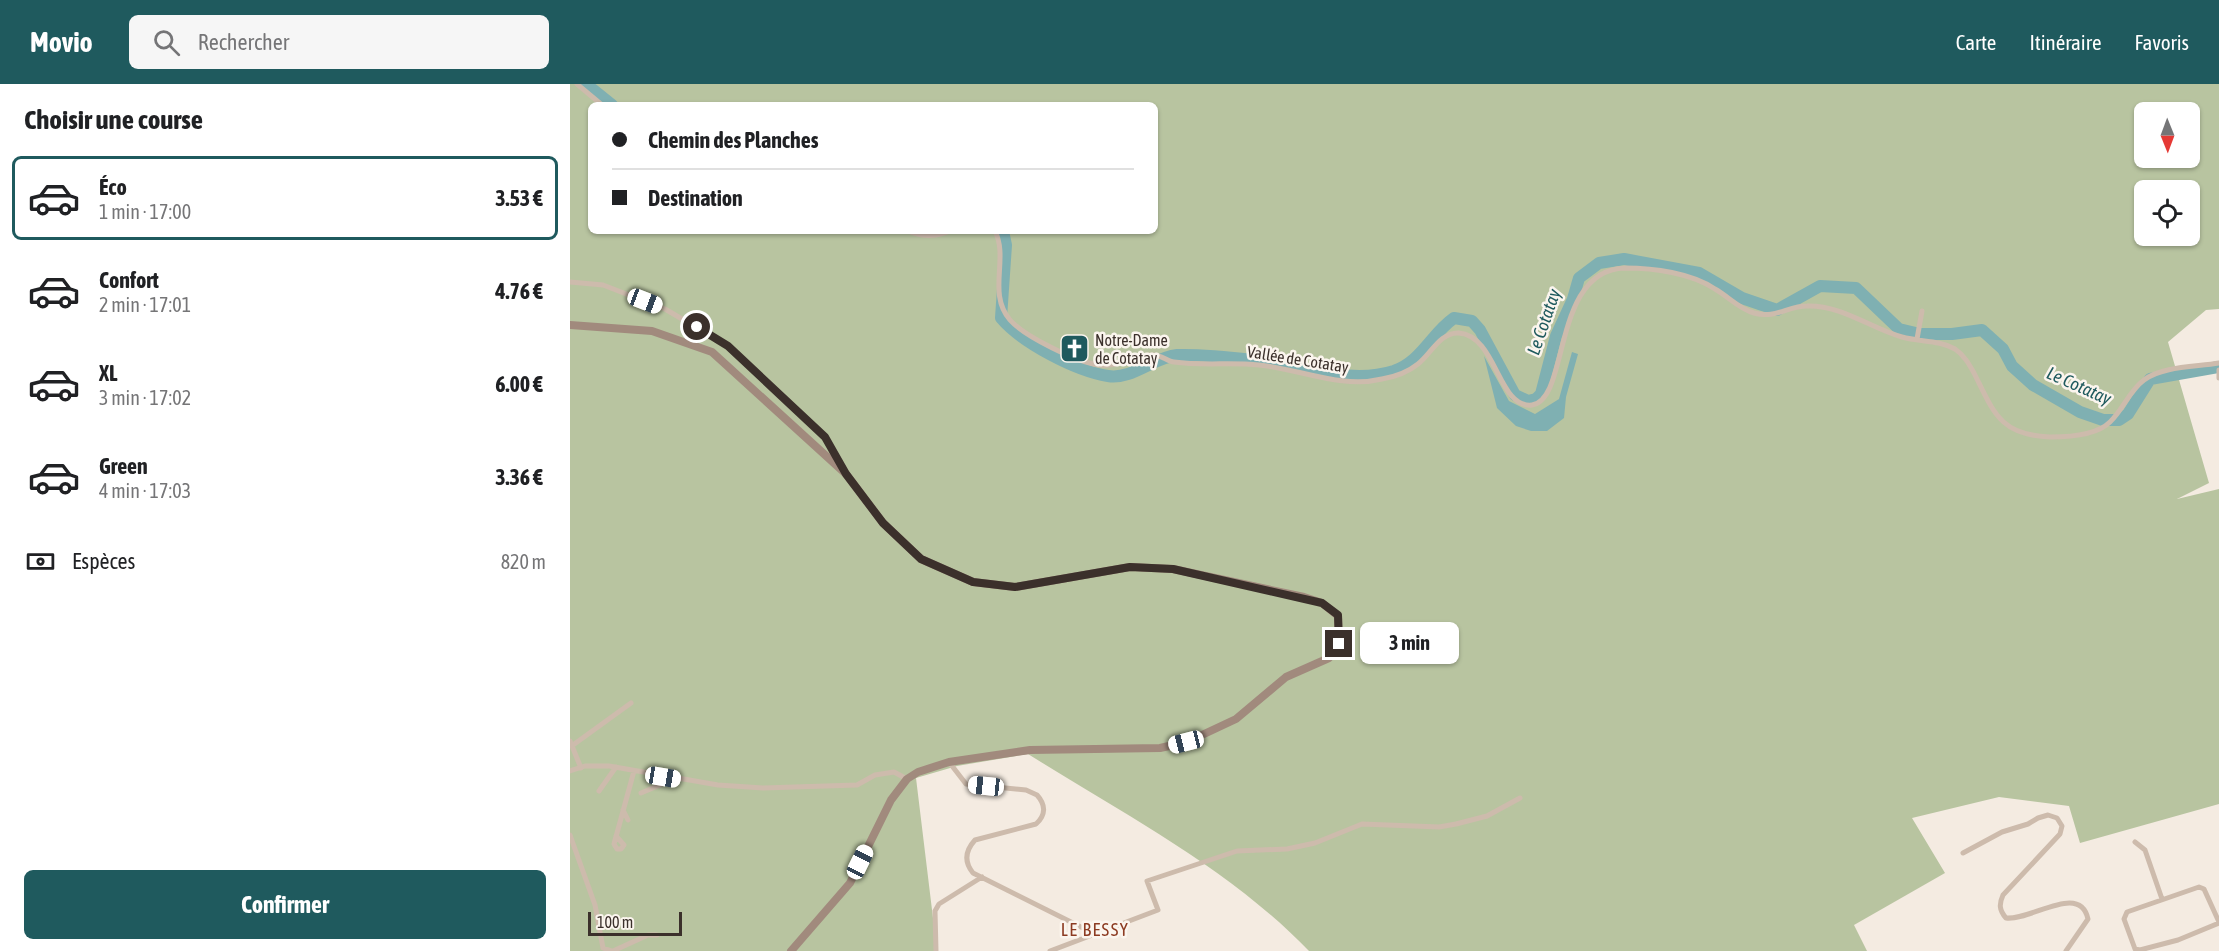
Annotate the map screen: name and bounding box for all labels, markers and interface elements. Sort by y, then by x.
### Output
search box [129,15,549,69]
text: Movio [30,26,93,58]
icon: search [150,26,183,59]
text: Rechercher [198,29,289,55]
text: Carte [1956,30,1996,54]
text: Itinéraire [2029,30,2101,54]
text: Favoris [2134,30,2189,54]
north arrow [2134,102,2200,168]
map controls [2134,102,2200,246]
text: Choisir une course [24,104,203,135]
text: Chemin des Planches [648,127,818,153]
icon: car [27,171,81,225]
text: Éco [99,174,127,200]
button: locate [2134,180,2200,246]
text: 3.53 € [495,185,543,211]
text: Destination [648,185,743,211]
text: 1 min · 17:00 [99,200,191,223]
icon: car [27,264,81,318]
text: Confort [99,267,159,293]
text: 4.76 € [495,278,543,304]
car [625,286,665,316]
water label: Le Cotatay [1522,286,1565,358]
text: 2 min · 17:01 [99,293,191,316]
route start [683,313,710,340]
place label: Notre-Dame de Cotatay [1095,331,1168,368]
church icon: Notre-Dame de Cotatay [1058,333,1090,365]
street label: Vallée de Cotatay [1246,342,1350,377]
icon: car [27,357,81,411]
text: XL [99,360,117,386]
water label: Le Cotatay [2044,362,2115,409]
text: 6.00 € [495,371,543,397]
text: 3 min · 17:02 [99,386,191,409]
icon: car [27,450,81,504]
text: Green [99,453,148,479]
text: 3.36 € [495,464,543,490]
text: 4 min · 17:03 [99,479,191,502]
icon: cash [24,545,57,578]
text: Espèces [72,548,135,574]
text: 820 m [501,550,546,573]
callout: 3 min [1360,623,1459,665]
route end [1325,630,1352,657]
text: 3 min [1389,631,1430,654]
car [1166,729,1206,755]
car [644,765,682,789]
car [967,775,1005,797]
car [844,842,876,882]
button: Confirmer [24,870,546,939]
scale bar [588,909,682,936]
text: 100 m [597,913,633,931]
district label: LE BESSY [1061,919,1129,940]

